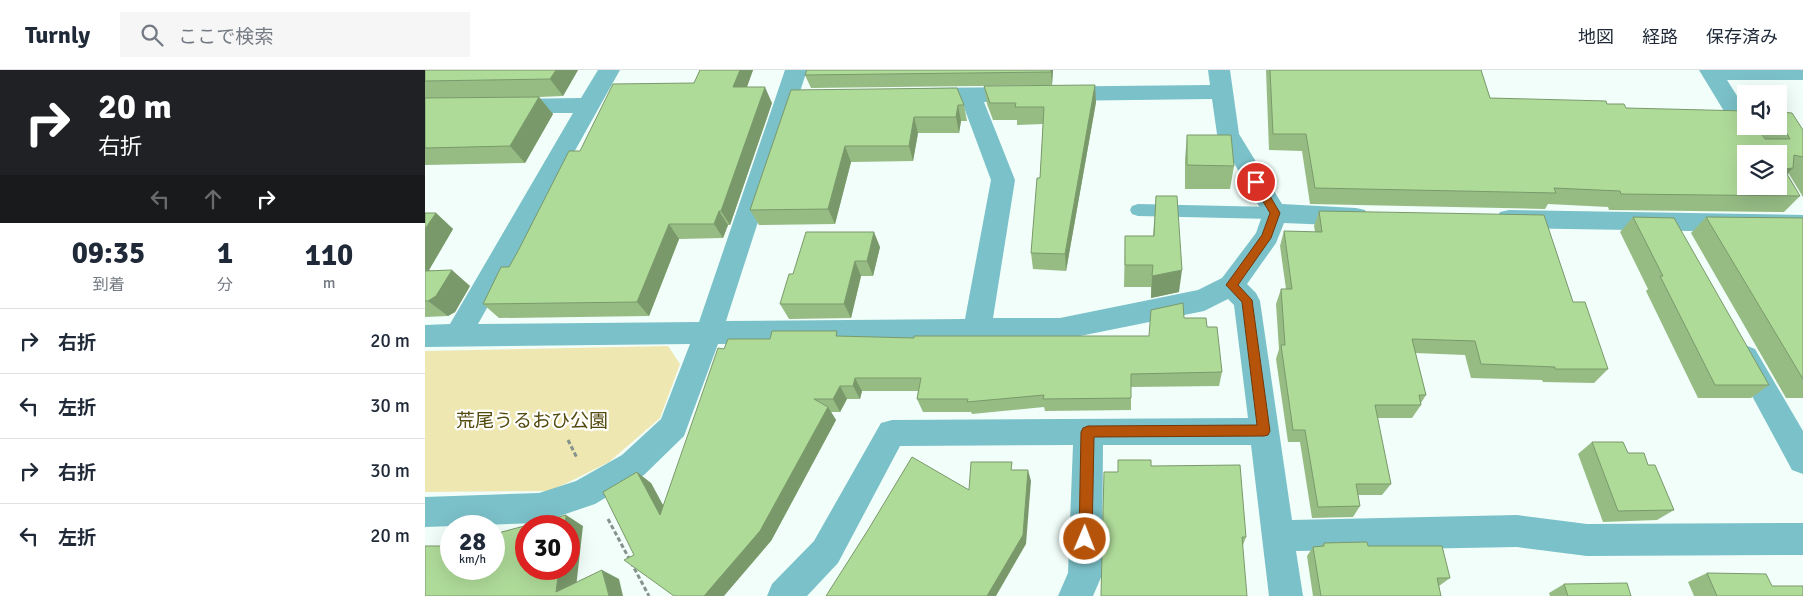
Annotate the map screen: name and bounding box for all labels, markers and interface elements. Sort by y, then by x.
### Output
search box [120,12,470,57]
text: Turnly [25,20,90,50]
icon: search [138,21,166,49]
text: ここで検索 [178,25,273,49]
text: 地図 [1578,26,1614,48]
text: 経路 [1642,26,1678,48]
text: 保存済み [1706,26,1778,48]
text: 20 m [98,85,172,128]
map controls [1737,85,1787,195]
button: sound [1737,85,1787,135]
icon: right [15,90,80,155]
text: 右折 [98,133,142,160]
button: layers [1737,145,1787,195]
pin [1235,161,1277,203]
icon: arrive [1242,168,1270,196]
icon: left [146,185,174,213]
icon: ahead [199,185,227,213]
icon: right [252,185,280,213]
text: 09:35 [72,235,145,272]
text: 1 [217,235,233,272]
text: 110 [305,237,353,274]
text: m [323,273,335,293]
text: 到着 [92,275,124,295]
text: 分 [217,275,233,295]
icon: right [15,327,43,355]
text: 20 m [370,329,410,353]
text: 右折 [58,331,96,355]
icon: left [15,392,43,420]
text: 30 m [370,394,410,418]
text: 左折 [58,396,96,420]
park label: 荒尾うるおひ公園 [456,409,608,433]
icon: right [15,457,43,485]
text: 30 m [370,459,410,483]
text: 右折 [58,461,96,485]
position arrow [1058,512,1110,564]
speed limit sign: 30 [515,515,580,580]
icon: left [15,522,43,550]
text: 20 m [370,524,410,548]
text: 左折 [58,526,96,550]
text: 28 [459,526,486,557]
text: km/h [459,552,486,567]

